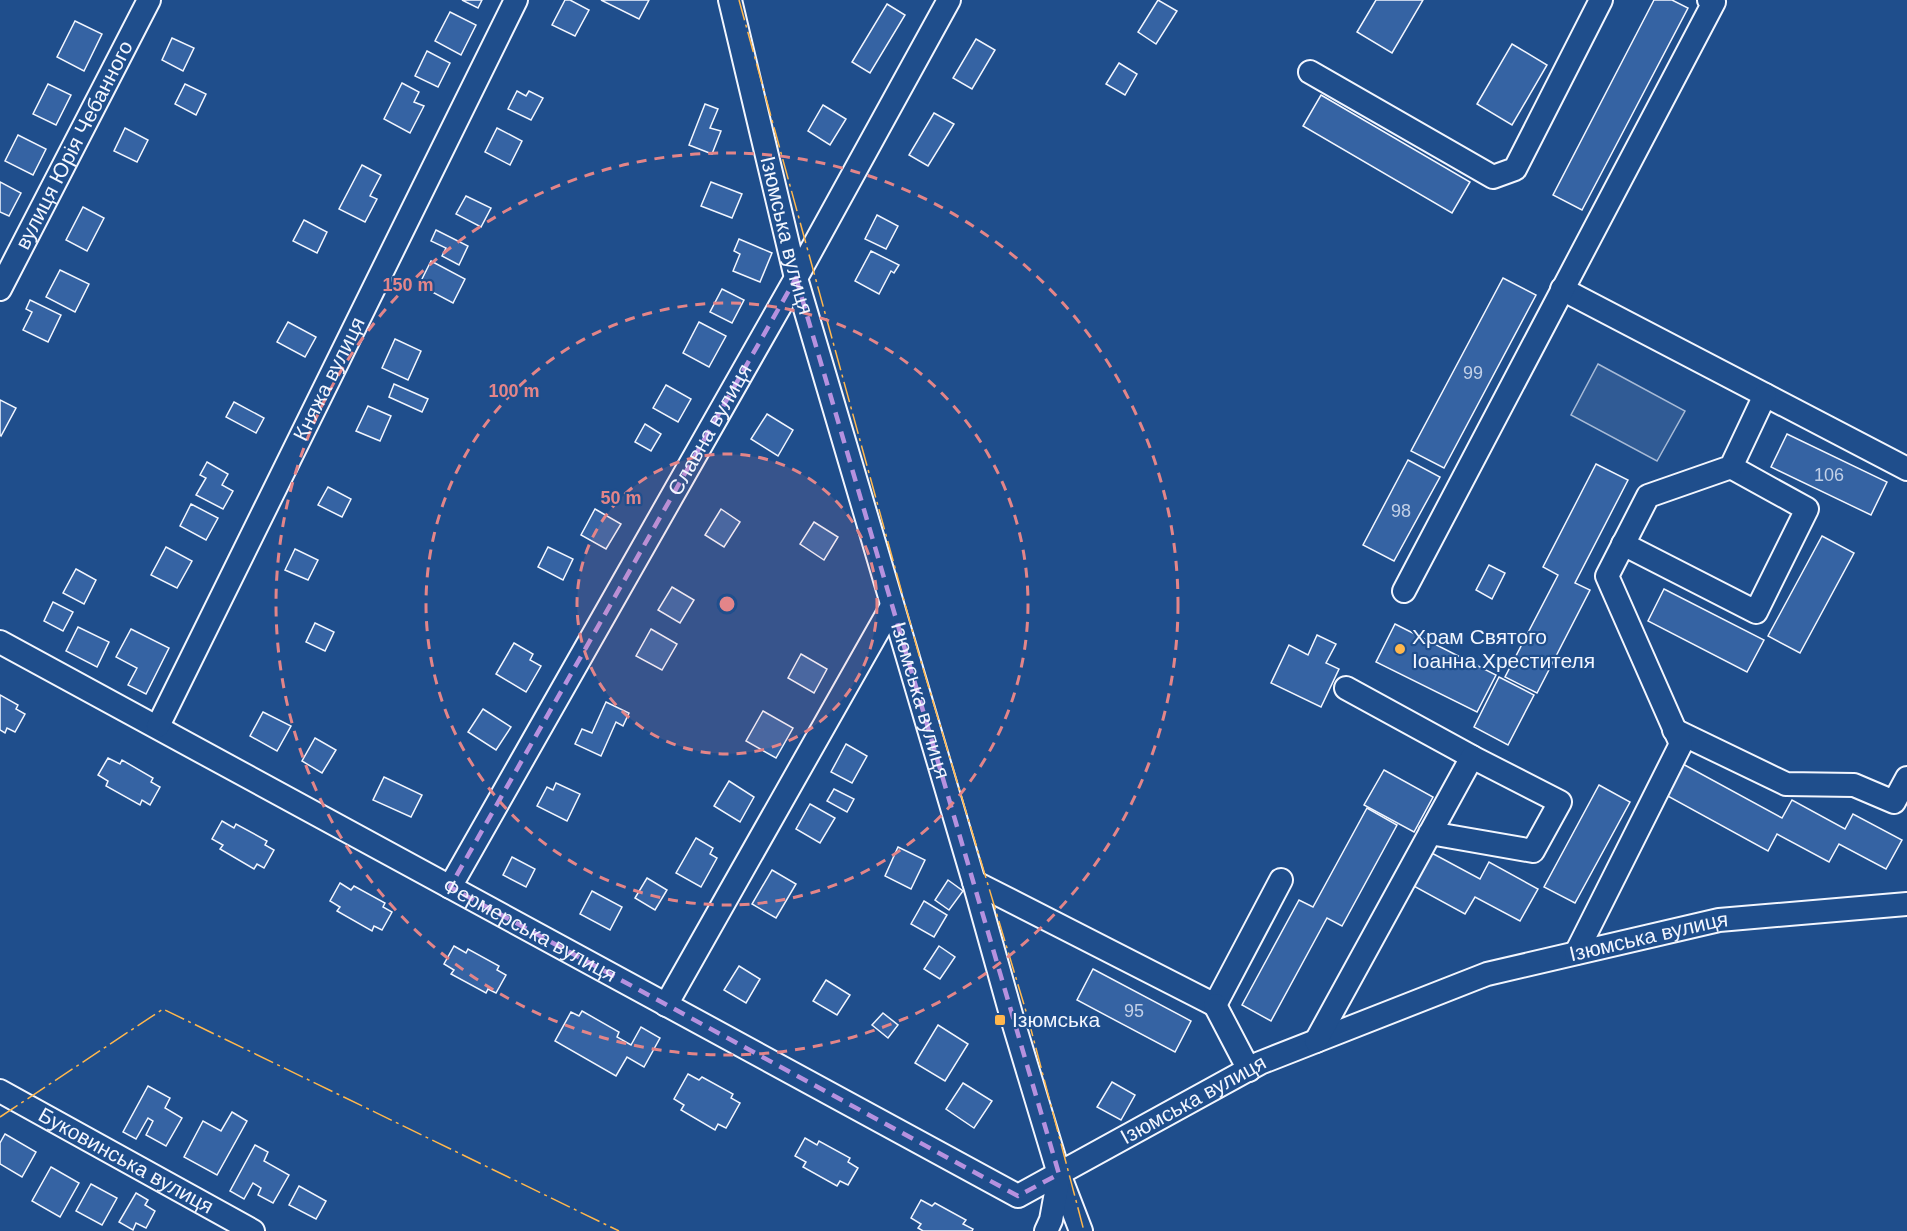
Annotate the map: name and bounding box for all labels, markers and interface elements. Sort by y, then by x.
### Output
street label: вулиця Юрія Чебанного [11,37,137,253]
street label: Ізюмська вулиця [756,154,818,317]
text: 150 m [382,275,434,295]
street label: Княжа вулиця [289,313,369,444]
street label: Славна вулиця [663,360,756,499]
house number: 99 [1463,363,1483,383]
text: 100 m [488,381,540,401]
house number: 106 [1814,465,1844,485]
text: 50 m [600,488,642,508]
house number: 98 [1391,501,1411,521]
centre of rings [717,594,737,614]
street label: Ізюмська вулиця [887,619,955,781]
place label: Храм Святого Іоанна Хрестителя [1412,625,1595,672]
marker: Храм Святого Іоанна Хрестителя [1393,642,1407,656]
street label: Фермерська вулиця [439,873,621,986]
street label: Ізюмська вулиця [1567,907,1729,965]
house number: 95 [1124,1001,1144,1021]
place label: Ізюмська [1012,1008,1101,1031]
marker: Ізюмська [993,1013,1007,1027]
street label: Ізюмська вулиця [1116,1050,1270,1148]
street label: Буковинська вулиця [35,1103,218,1218]

